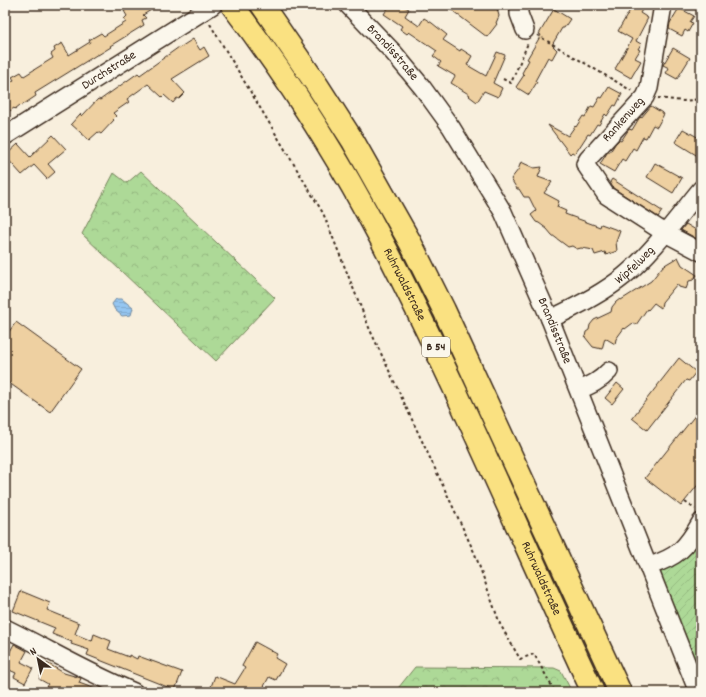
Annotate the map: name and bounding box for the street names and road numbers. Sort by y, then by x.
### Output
street label: Brandisstraße [362,20,423,85]
street label: Durchstraße [78,46,140,95]
street label: Rankenweg [598,93,650,147]
street label: Wipfelweg [611,242,660,289]
street label: Ruhrwaldstraße [378,245,431,325]
street label: Brandisstraße [532,295,577,367]
road number: B 54 [422,337,450,357]
street label: Ruhrwaldstraße [516,538,566,619]

